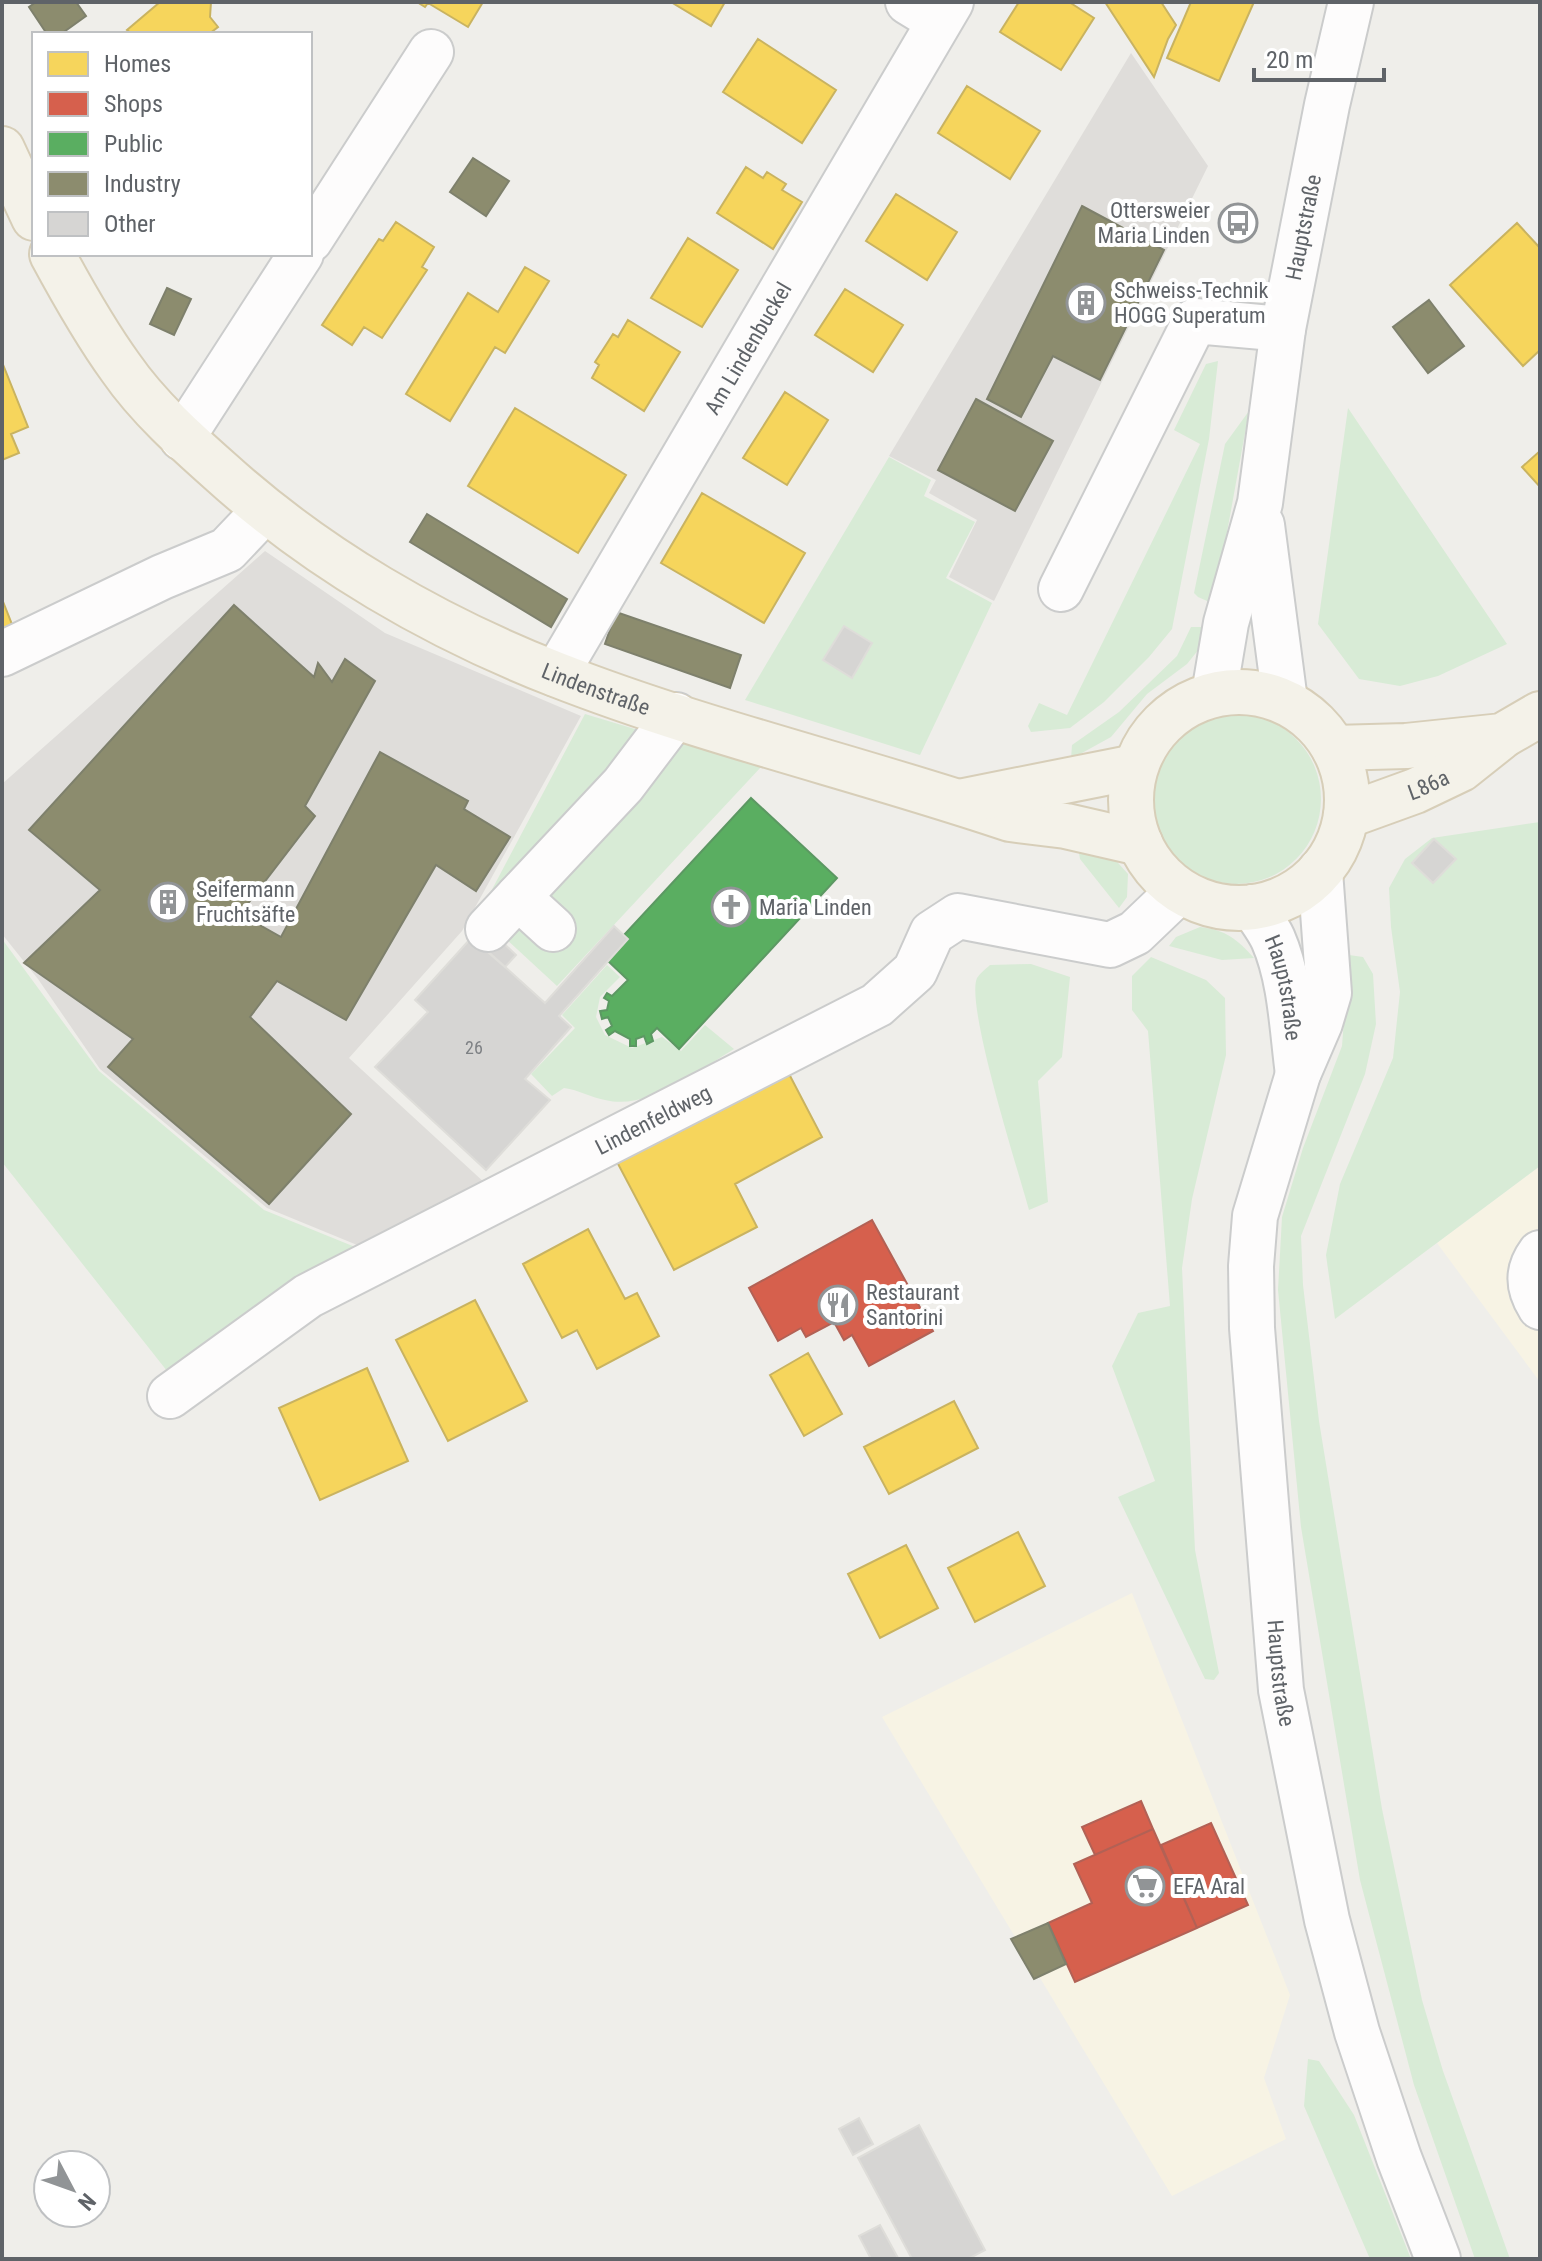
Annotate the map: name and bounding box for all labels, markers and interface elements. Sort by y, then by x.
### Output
legend [32,32,312,256]
scale bar [1254,32,1384,82]
text: 20 m [1266,46,1313,74]
text: Homes [104,50,171,78]
text: Shops [104,90,163,118]
text: Public [104,130,163,158]
text: Industry [104,170,181,198]
street label: Hauptstraße [1280,172,1326,282]
place label: Ottersweier Maria Linden [1097,198,1210,248]
bus stop icon: Ottersweier Maria Linden [1217,202,1259,244]
text: Other [104,210,156,238]
street label: Am Lindenbuckel [699,277,796,419]
place label: Schweiss-Technik HOGG Superatum [1114,278,1269,328]
building icon: Schweiss-Technik HOGG Superatum [1065,282,1107,324]
street label: Lindenstraße [538,658,653,720]
street label: L86a [1404,764,1453,805]
place label: Seifermann Fruchtsäfte [196,877,295,927]
building icon: Seifermann Fruchtsäfte [147,881,189,923]
church icon: Maria Linden [710,886,752,928]
place label: Maria Linden [759,895,872,920]
street label: Hauptstraße [1260,931,1307,1042]
house number: 26 [465,1037,483,1058]
street label: Lindenfeldweg [591,1080,715,1159]
place label: Restaurant Santorini [866,1280,960,1330]
restaurant icon: Restaurant Santorini [817,1284,859,1326]
street label: Hauptstraße [1263,1619,1300,1729]
supermarket icon: EFA Aral [1124,1865,1166,1907]
place label: EFA Aral [1173,1874,1245,1899]
north arrow [32,2149,112,2229]
text: N [73,2189,101,2215]

